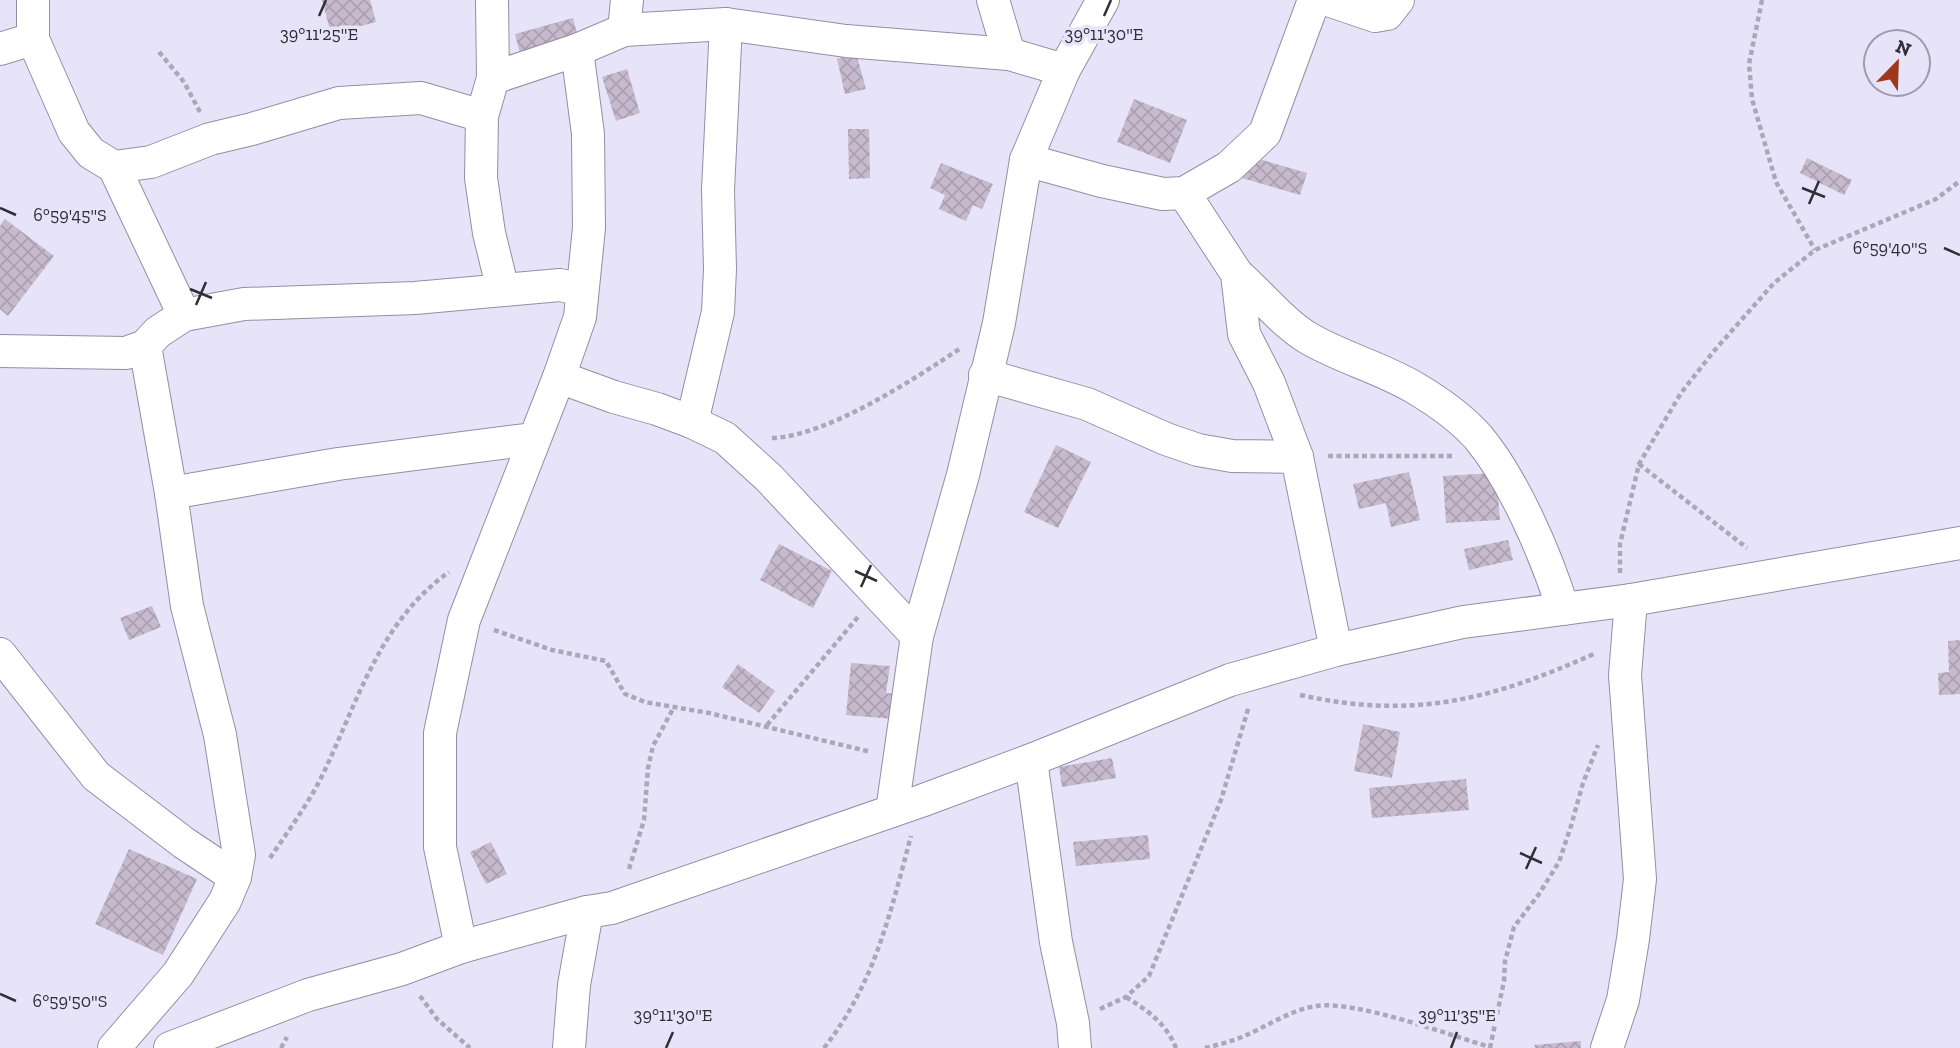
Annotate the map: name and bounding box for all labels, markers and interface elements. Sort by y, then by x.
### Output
text: 39°11'25"E [280,23,358,45]
text: 39°11'30"E [1065,23,1143,45]
north arrow [1862,28,1932,98]
text: N [1892,34,1915,61]
text: 6°59'45"S [33,204,107,226]
text: 6°59'40"S [1853,237,1927,259]
text: 6°59'50"S [33,990,107,1012]
text: 39°11'30"E [634,1004,712,1026]
text: 39°11'35"E [1418,1004,1496,1026]

